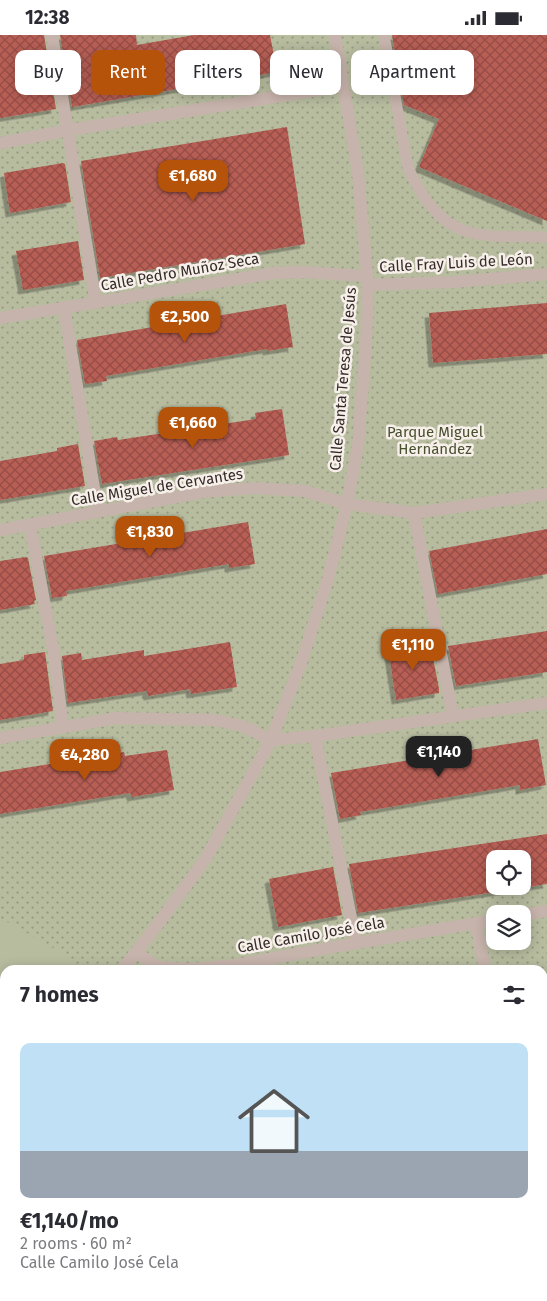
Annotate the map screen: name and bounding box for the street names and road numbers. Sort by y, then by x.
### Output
street label: Calle Pedro Muñoz Seca [99,249,261,295]
street label: Calle Fray Luis de León [379,250,533,276]
street label: Calle Santa Teresa de Jesús [326,287,360,471]
street label: Calle Miguel de Cervantes [70,465,244,509]
street label: Calle Camilo José Cela [236,913,386,957]

